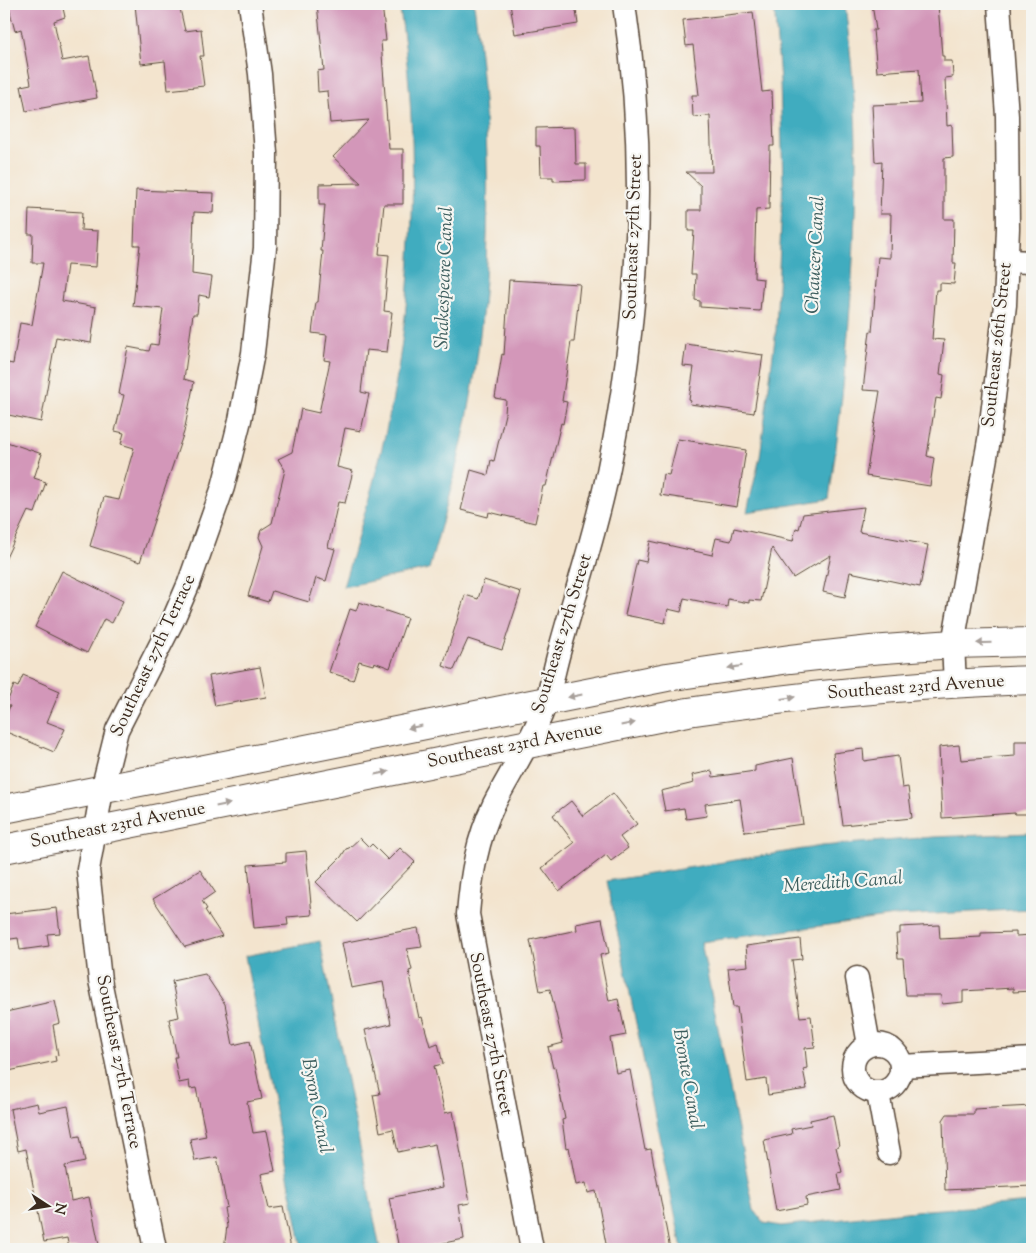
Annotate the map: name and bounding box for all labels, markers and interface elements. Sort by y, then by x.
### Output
street label: Southeast 27th Street [618,154,650,320]
water label: Chaucer Canal [799,195,833,315]
water label: Shakespeare Canal [429,206,461,350]
street label: Southeast 26th Street [976,261,1020,429]
street label: Southeast 27th Street [526,551,600,717]
street label: Southeast 27th Terrace [105,570,203,742]
one-way arrow [975,639,991,647]
one-way arrow [727,664,743,672]
street label: Southeast 23rd Avenue [826,669,1006,707]
one-way arrow [567,692,583,700]
one-way arrow [780,693,796,701]
street label: Southeast 23rd Avenue [425,716,605,776]
one-way arrow [620,720,635,728]
one-way arrow [407,723,423,731]
one-way arrow [375,769,390,777]
street label: Southeast 23rd Avenue [28,796,208,856]
one-way arrow [216,801,231,809]
water label: Meredith Canal [782,865,904,901]
street label: Southeast 27th Street [461,950,519,1118]
street label: Southeast 27th Terrace [88,973,148,1151]
water label: Bronte Canal [665,1027,709,1131]
water label: Byron Canal [294,1056,338,1156]
north arrow [22,1180,72,1230]
text: N [48,1201,70,1216]

